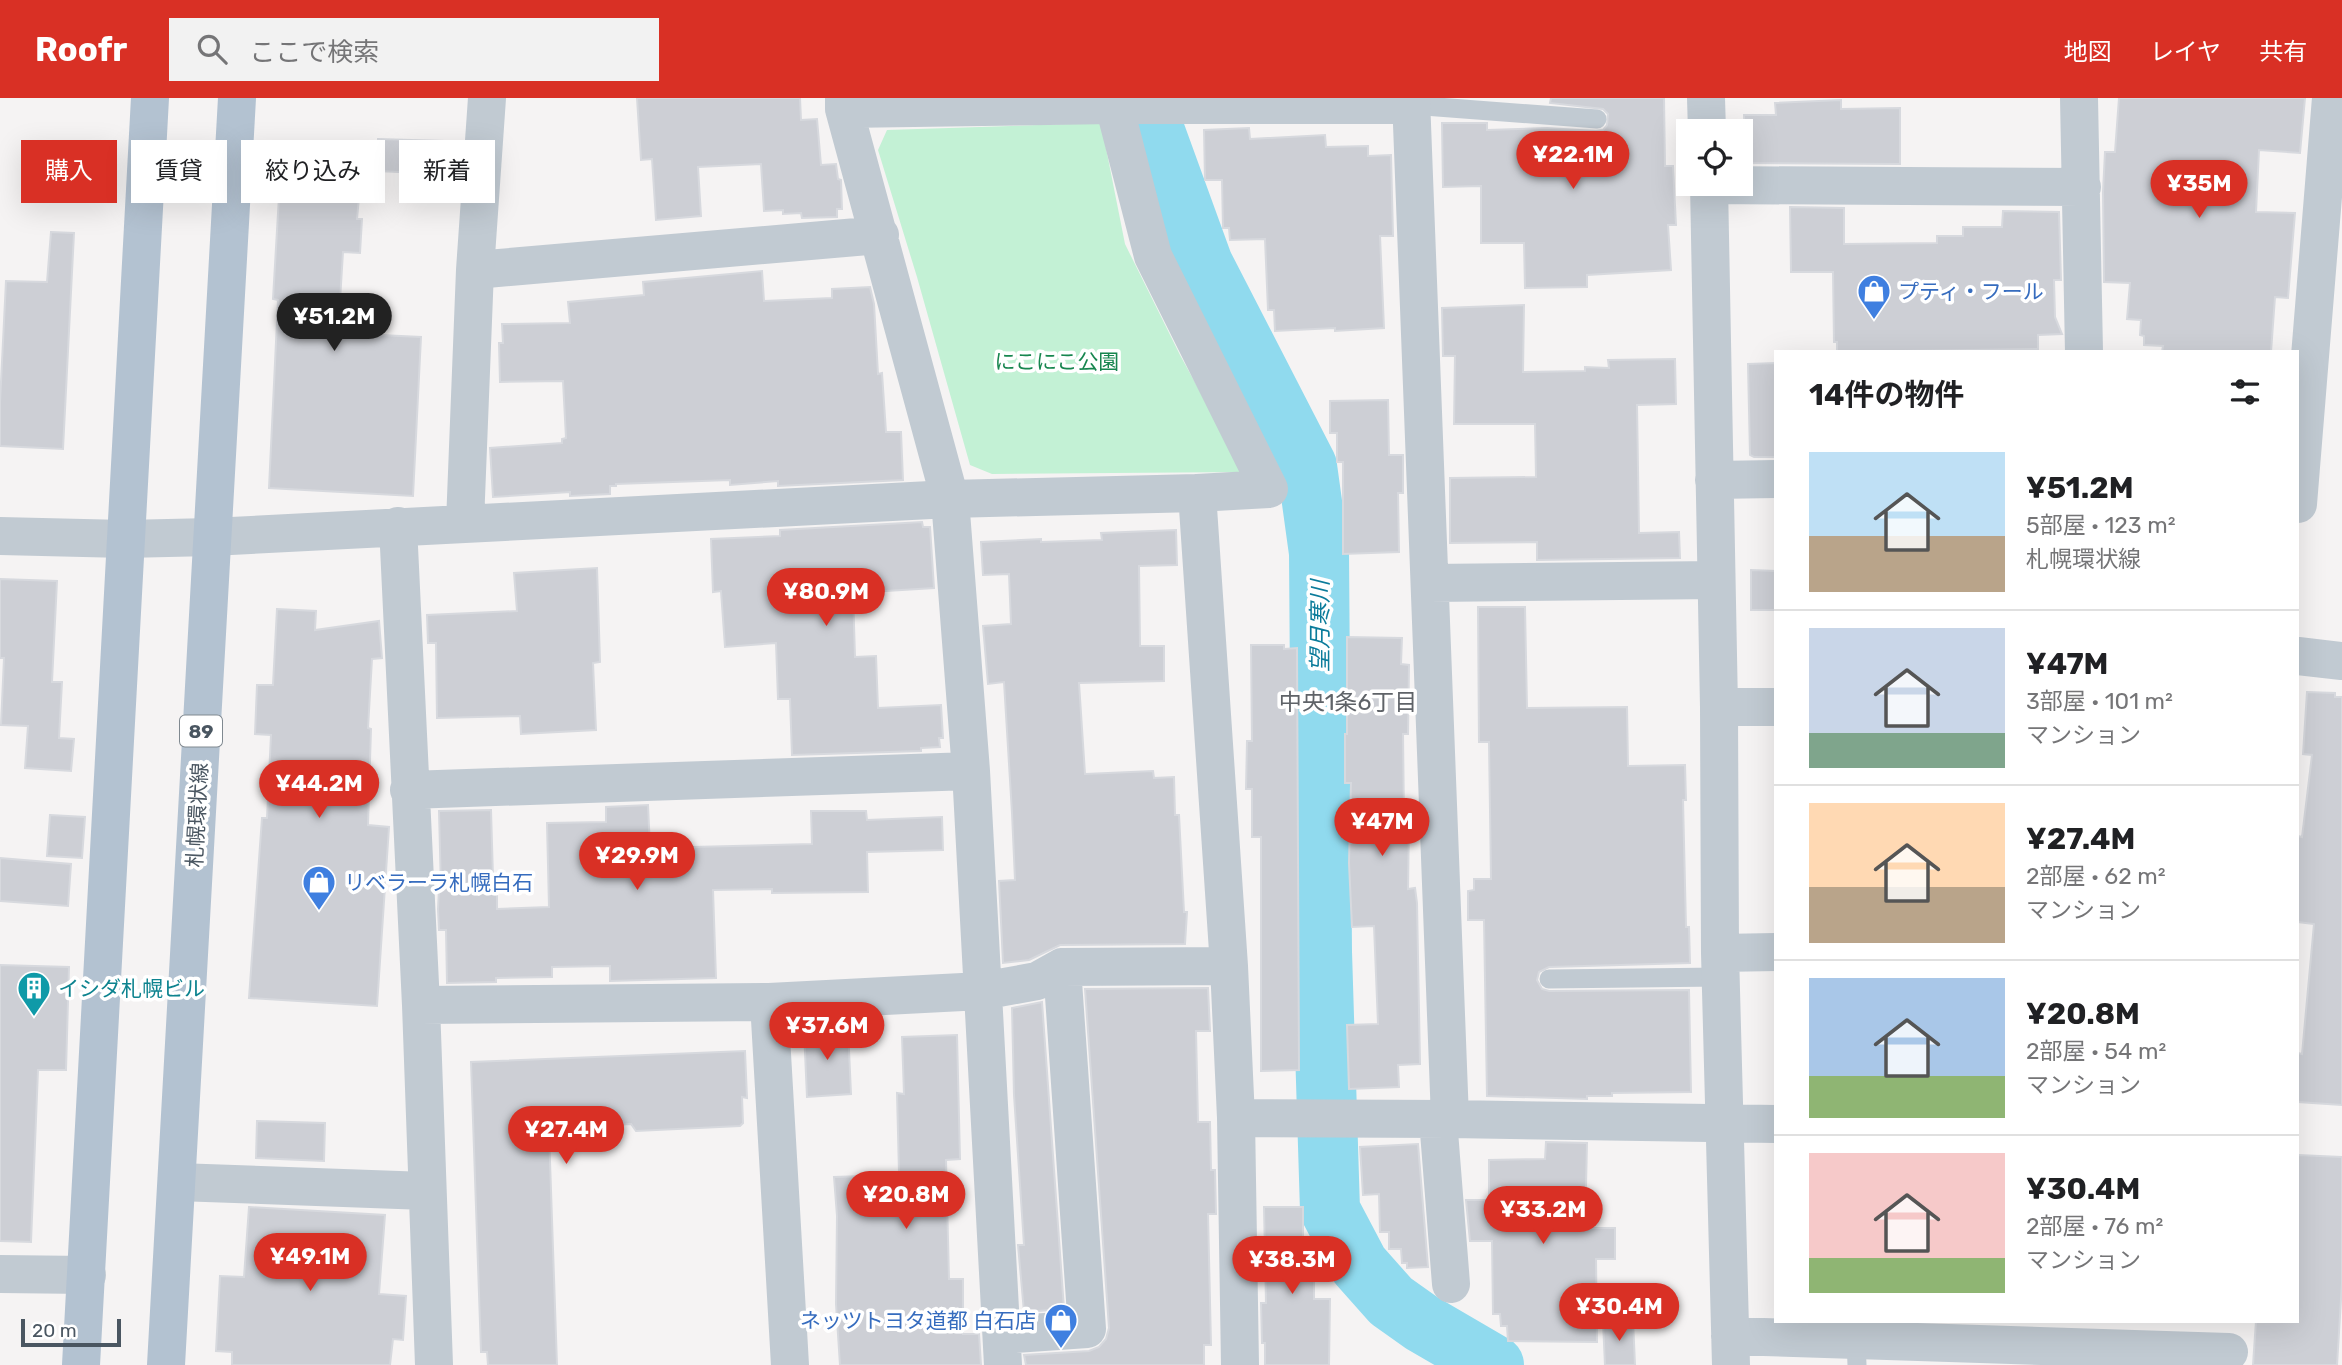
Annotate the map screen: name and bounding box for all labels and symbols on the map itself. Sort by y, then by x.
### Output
pin: ¥22.1M [1516,132,1630,191]
pin: ¥35M [2158,160,2240,220]
shop icon: プティ・フール [1855,272,1893,321]
place label: プティ・フール [1898,279,2044,304]
pin: ¥51.2M [277,294,391,353]
park label: にこにこ公園 [994,349,1120,374]
pin: ¥80.9M [769,568,883,628]
water label: 望月寒川 [1306,577,1334,672]
district label: 中央1条6丁目 [1279,688,1417,716]
road number: 89 [180,716,222,746]
pin: ¥44.2M [262,760,376,820]
street label: 札幌環状線 [182,762,212,868]
pin: ¥47M [1341,798,1423,858]
pin: ¥29.9M [580,832,694,892]
shop icon: リベラーラ札幌白石 [300,863,338,912]
place label: リベラーラ札幌白石 [344,870,533,895]
building icon: イシダ札幌ビル [15,969,53,1018]
place label: イシダ札幌ビル [58,976,205,1001]
pin: ¥37.6M [770,1002,884,1062]
pin: ¥27.4M [509,1107,623,1166]
pin: ¥20.8M [849,1172,963,1231]
pin: ¥33.2M [1486,1186,1600,1246]
pin: ¥49.1M [253,1234,367,1293]
pin: ¥38.3M [1235,1236,1349,1296]
pin: ¥30.4M [1562,1284,1676,1343]
shop icon: ネッツトヨタ道都 白石店 [1042,1301,1080,1350]
place label: ネッツトヨタ道都 白石店 [800,1308,1036,1333]
scale bar [21,1316,121,1348]

